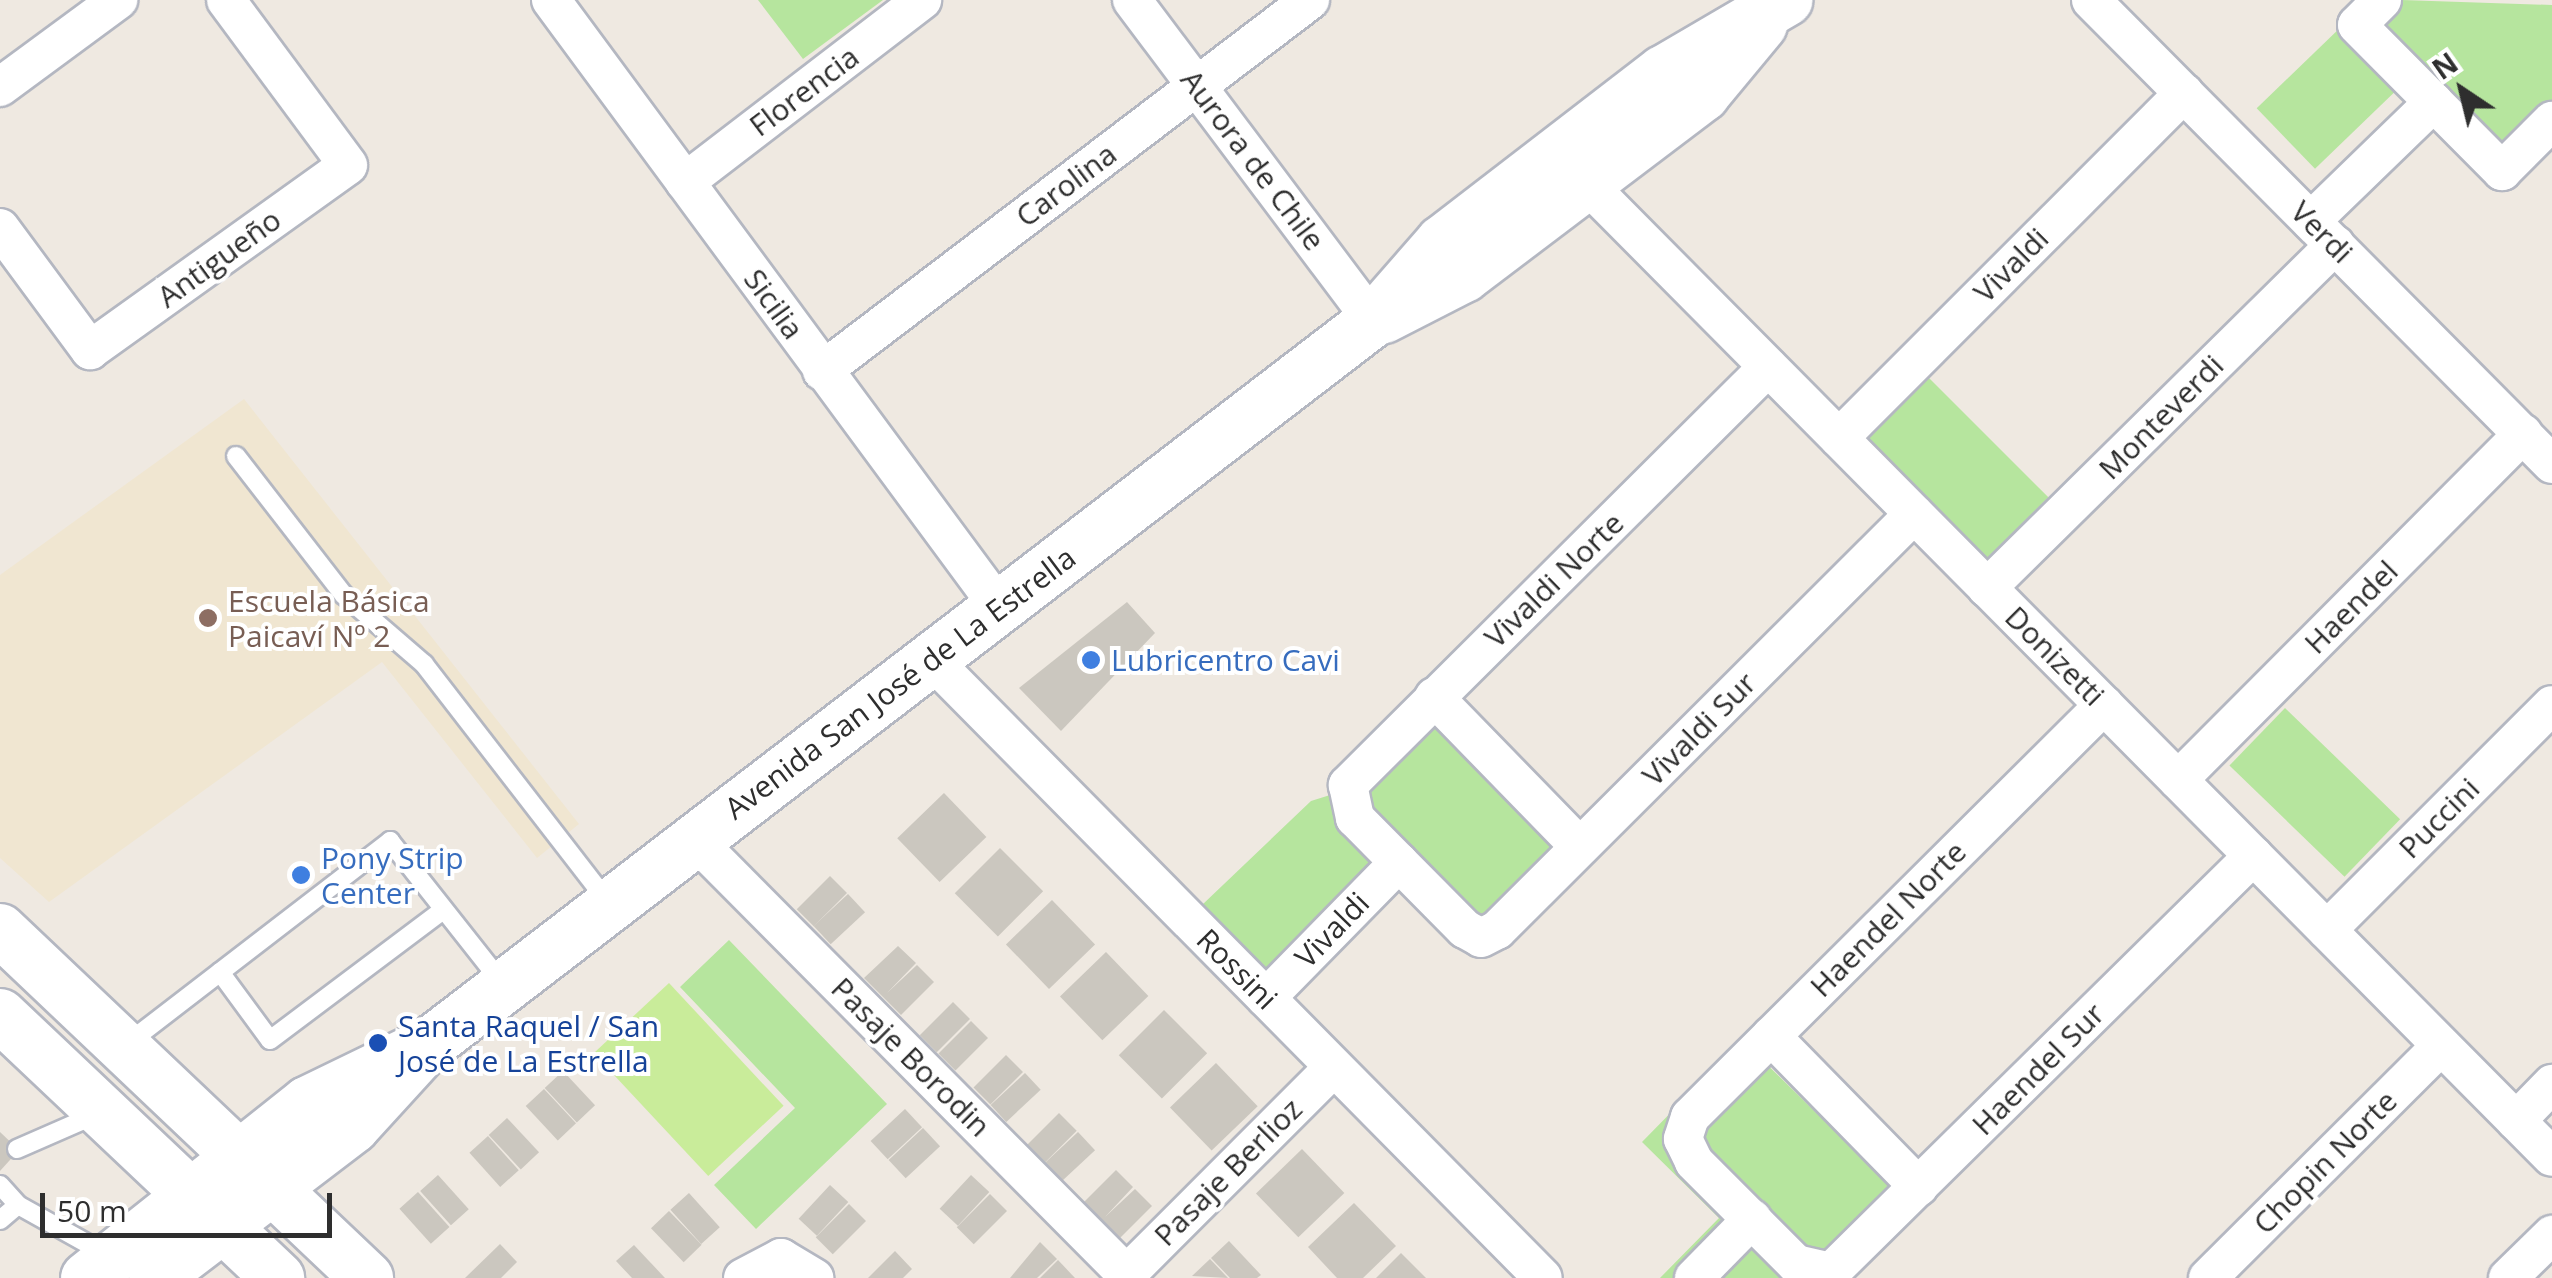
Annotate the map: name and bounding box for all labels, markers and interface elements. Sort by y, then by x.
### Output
street label: Florencia [742,38,866,144]
north arrow [2412,40,2512,140]
text: N [2425,43,2465,88]
street label: Aurora de Chile [1173,63,1333,257]
street label: Carolina [1009,136,1123,234]
street label: Verdi [2283,193,2361,271]
street label: Antigueño [150,201,288,315]
street label: Vivaldi [1966,220,2056,310]
street label: Sicilia [737,262,811,346]
street label: Monteverdi [2091,347,2231,487]
street label: Vivaldi Norte [1477,505,1631,655]
street label: Avenida San José de La Estrella [718,539,1082,827]
street label: Haendel [2297,553,2405,661]
place label: Escuela Básica Paicaví Nº 2 [228,583,430,654]
street label: Donizetti [1998,599,2112,713]
marker: Escuela Básica Paicaví Nº 2 [197,607,219,629]
place label: Lubricentro Cavi [1111,642,1340,678]
marker: Lubricentro Cavi [1080,649,1102,671]
street label: Vivaldi Sur [1635,665,1763,793]
street label: Puccini [2391,770,2487,866]
street label: Haendel Norte [1803,834,1973,1004]
place label: Pony Strip Center [321,840,464,910]
marker: Pony Strip Center [290,864,312,886]
street label: Vivaldi [1288,885,1376,975]
street label: Rossini [1189,921,1285,1017]
street label: Pasaje Borodin [824,970,998,1144]
street label: Haendel Sur [1965,996,2111,1142]
place label: Santa Raquel / San José de La Estrella [398,1008,659,1078]
marker: Santa Raquel / San José de La Estrella [367,1032,389,1054]
street label: Chopin Norte [2246,1083,2404,1241]
street label: Pasaje Berlioz [1147,1091,1309,1253]
scale bar [45,1173,338,1235]
text: 50 m [57,1190,127,1231]

